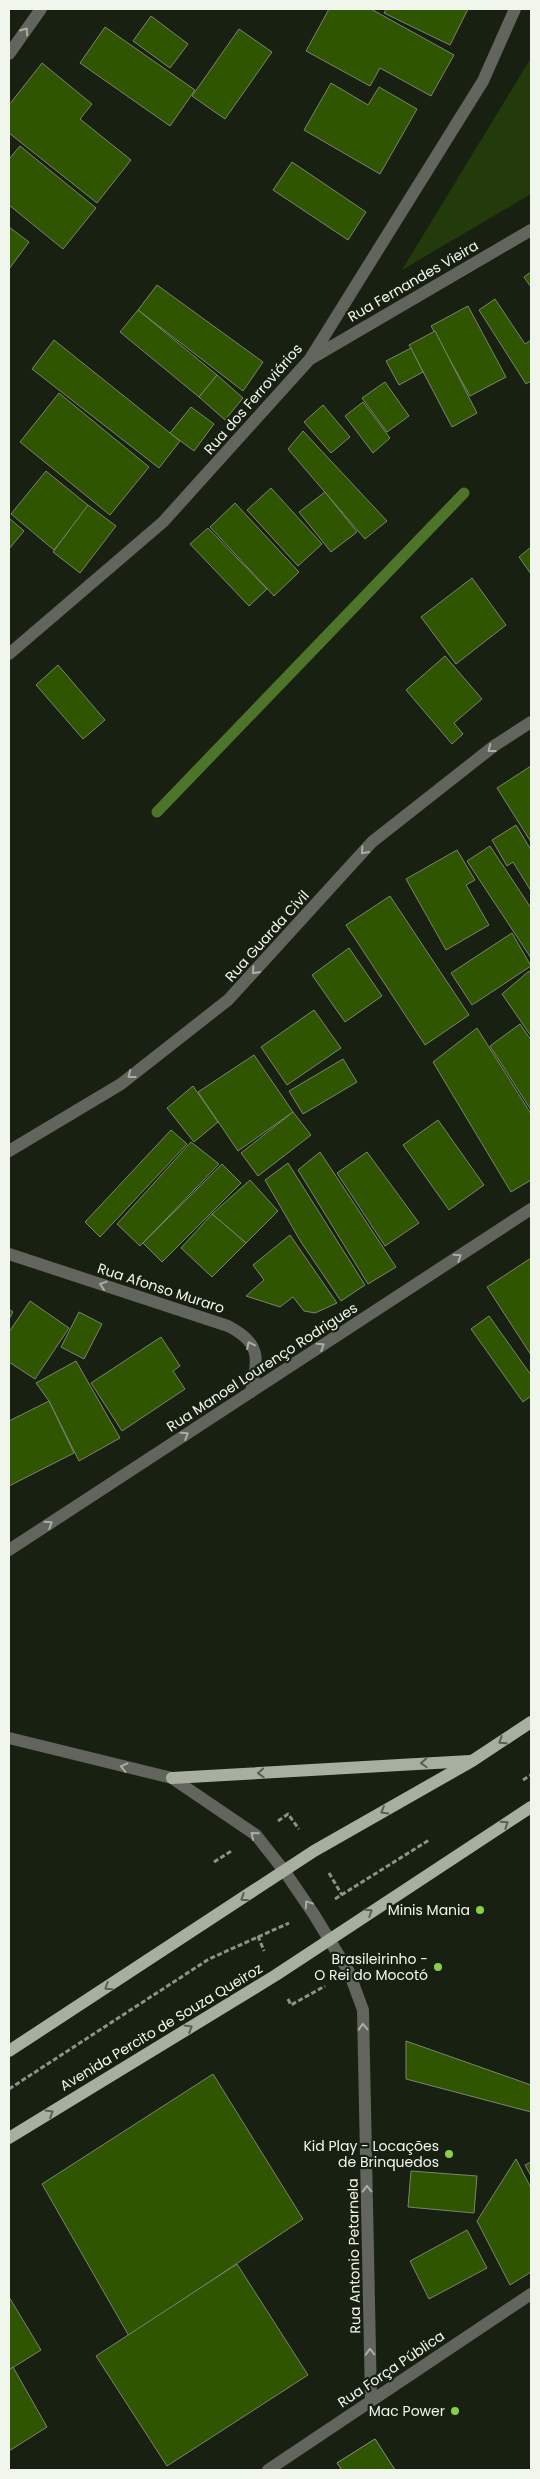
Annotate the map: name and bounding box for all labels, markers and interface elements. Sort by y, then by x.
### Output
one-way arrow [19,28,28,37]
street label: Rua Fernandes Vieira [344,235,482,327]
street label: Rua dos Ferroviários [199,339,307,459]
one-way arrow [488,744,497,752]
one-way arrow [361,845,370,854]
street label: Rua Guarda Civil [220,886,314,986]
one-way arrow [252,966,261,975]
one-way arrow [128,1070,137,1078]
one-way arrow [452,1254,461,1263]
street label: Rua Afonso Muraro [95,1258,227,1318]
one-way arrow [99,1280,108,1290]
street label: Rua Manoel Lourenço Rodrigues [163,1298,361,1436]
one-way arrow [246,1341,257,1350]
one-way arrow [316,1342,325,1352]
one-way arrow [180,1431,189,1441]
one-way arrow [44,1520,53,1530]
one-way arrow [498,1735,507,1744]
one-way arrow [419,1758,427,1769]
one-way arrow [120,1763,129,1773]
one-way arrow [257,1768,265,1779]
one-way arrow [381,1805,390,1815]
one-way arrow [500,1821,509,1830]
one-way arrow [250,1831,259,1840]
one-way arrow [241,1892,250,1901]
place label: Minis Mania [388,1900,470,1920]
one-way arrow [305,1901,314,1910]
marker: Minis Mania [474,1904,486,1916]
one-way arrow [364,1909,373,1919]
place label: Brasileirinho - O Rei do Mocotó [314,1949,428,1985]
street label: Avenida Percito de Souza Queiroz [56,1958,266,2096]
marker: Brasileirinho - O Rei do Mocotó [432,1961,444,1973]
one-way arrow [105,1981,114,1990]
one-way arrow [358,2023,369,2031]
one-way arrow [183,2024,192,2034]
one-way arrow [45,2109,54,2119]
place label: Kid Play - Locações de Brinquedos [303,2136,439,2172]
marker: Kid Play - Locações de Brinquedos [443,2148,455,2160]
street label: Rua Antonio Petarnela [343,2178,365,2334]
one-way arrow [362,2185,372,2193]
street label: Rua Força Pública [334,2326,448,2412]
one-way arrow [365,2348,375,2356]
place label: Mac Power [369,2401,445,2421]
marker: Mac Power [449,2405,461,2417]

